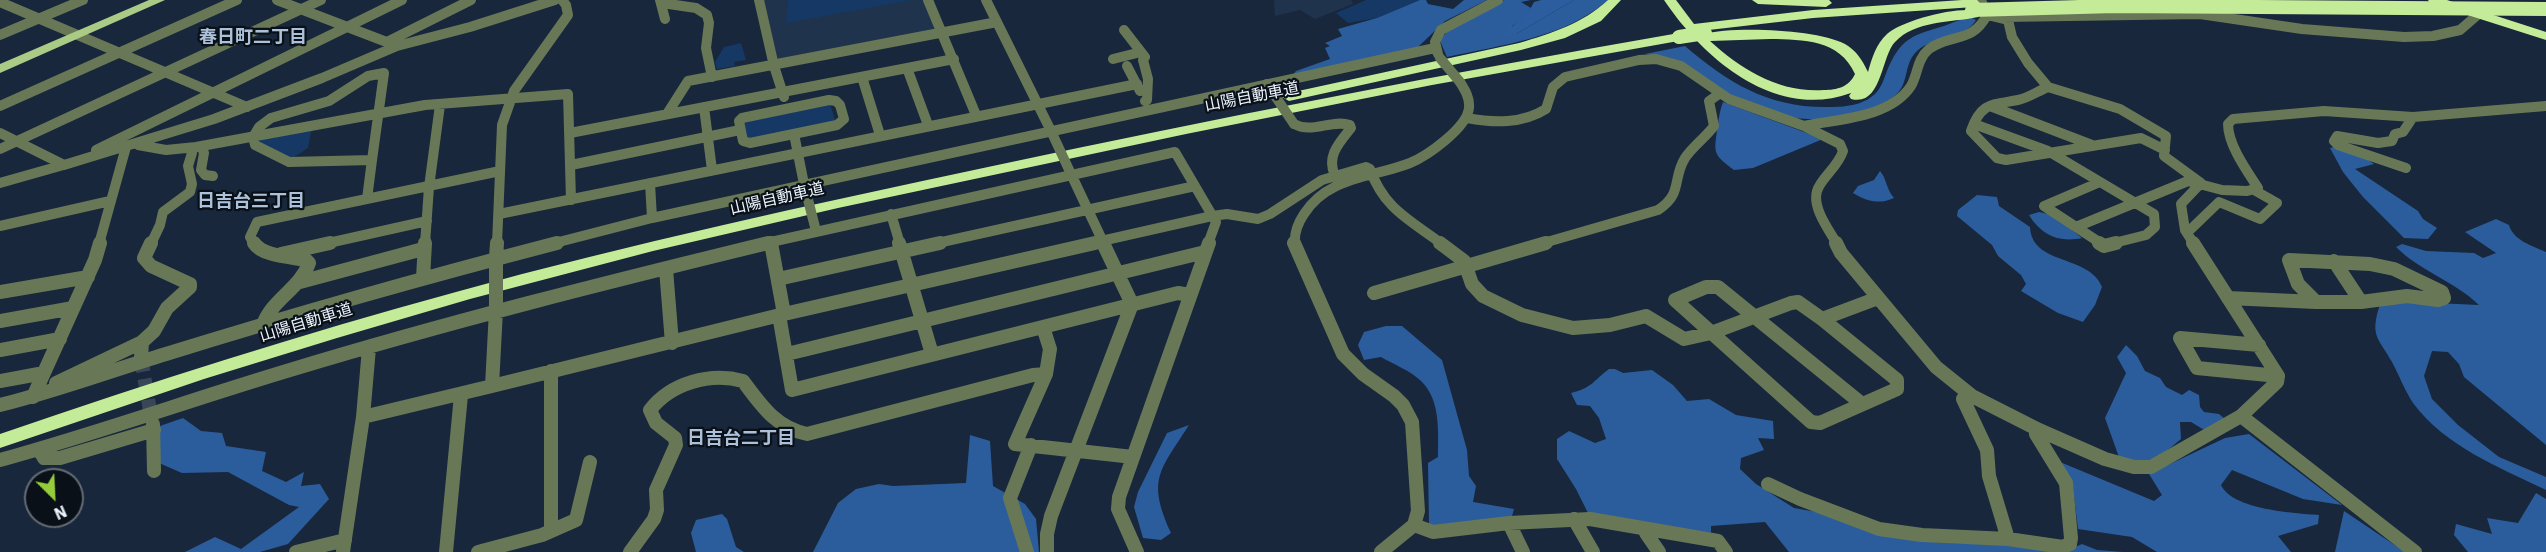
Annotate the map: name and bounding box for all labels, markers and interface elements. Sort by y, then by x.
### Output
district label: 春日町二丁目 [199,27,307,49]
street label: 山陽自動車道 [1203,78,1301,116]
street label: 山陽自動車道 [728,179,826,219]
district label: 日吉台三丁目 [197,191,305,213]
street label: 山陽自動車道 [257,300,355,346]
district label: 日吉台二丁目 [687,428,795,450]
north arrow [24,468,84,528]
text: N [51,501,70,524]

